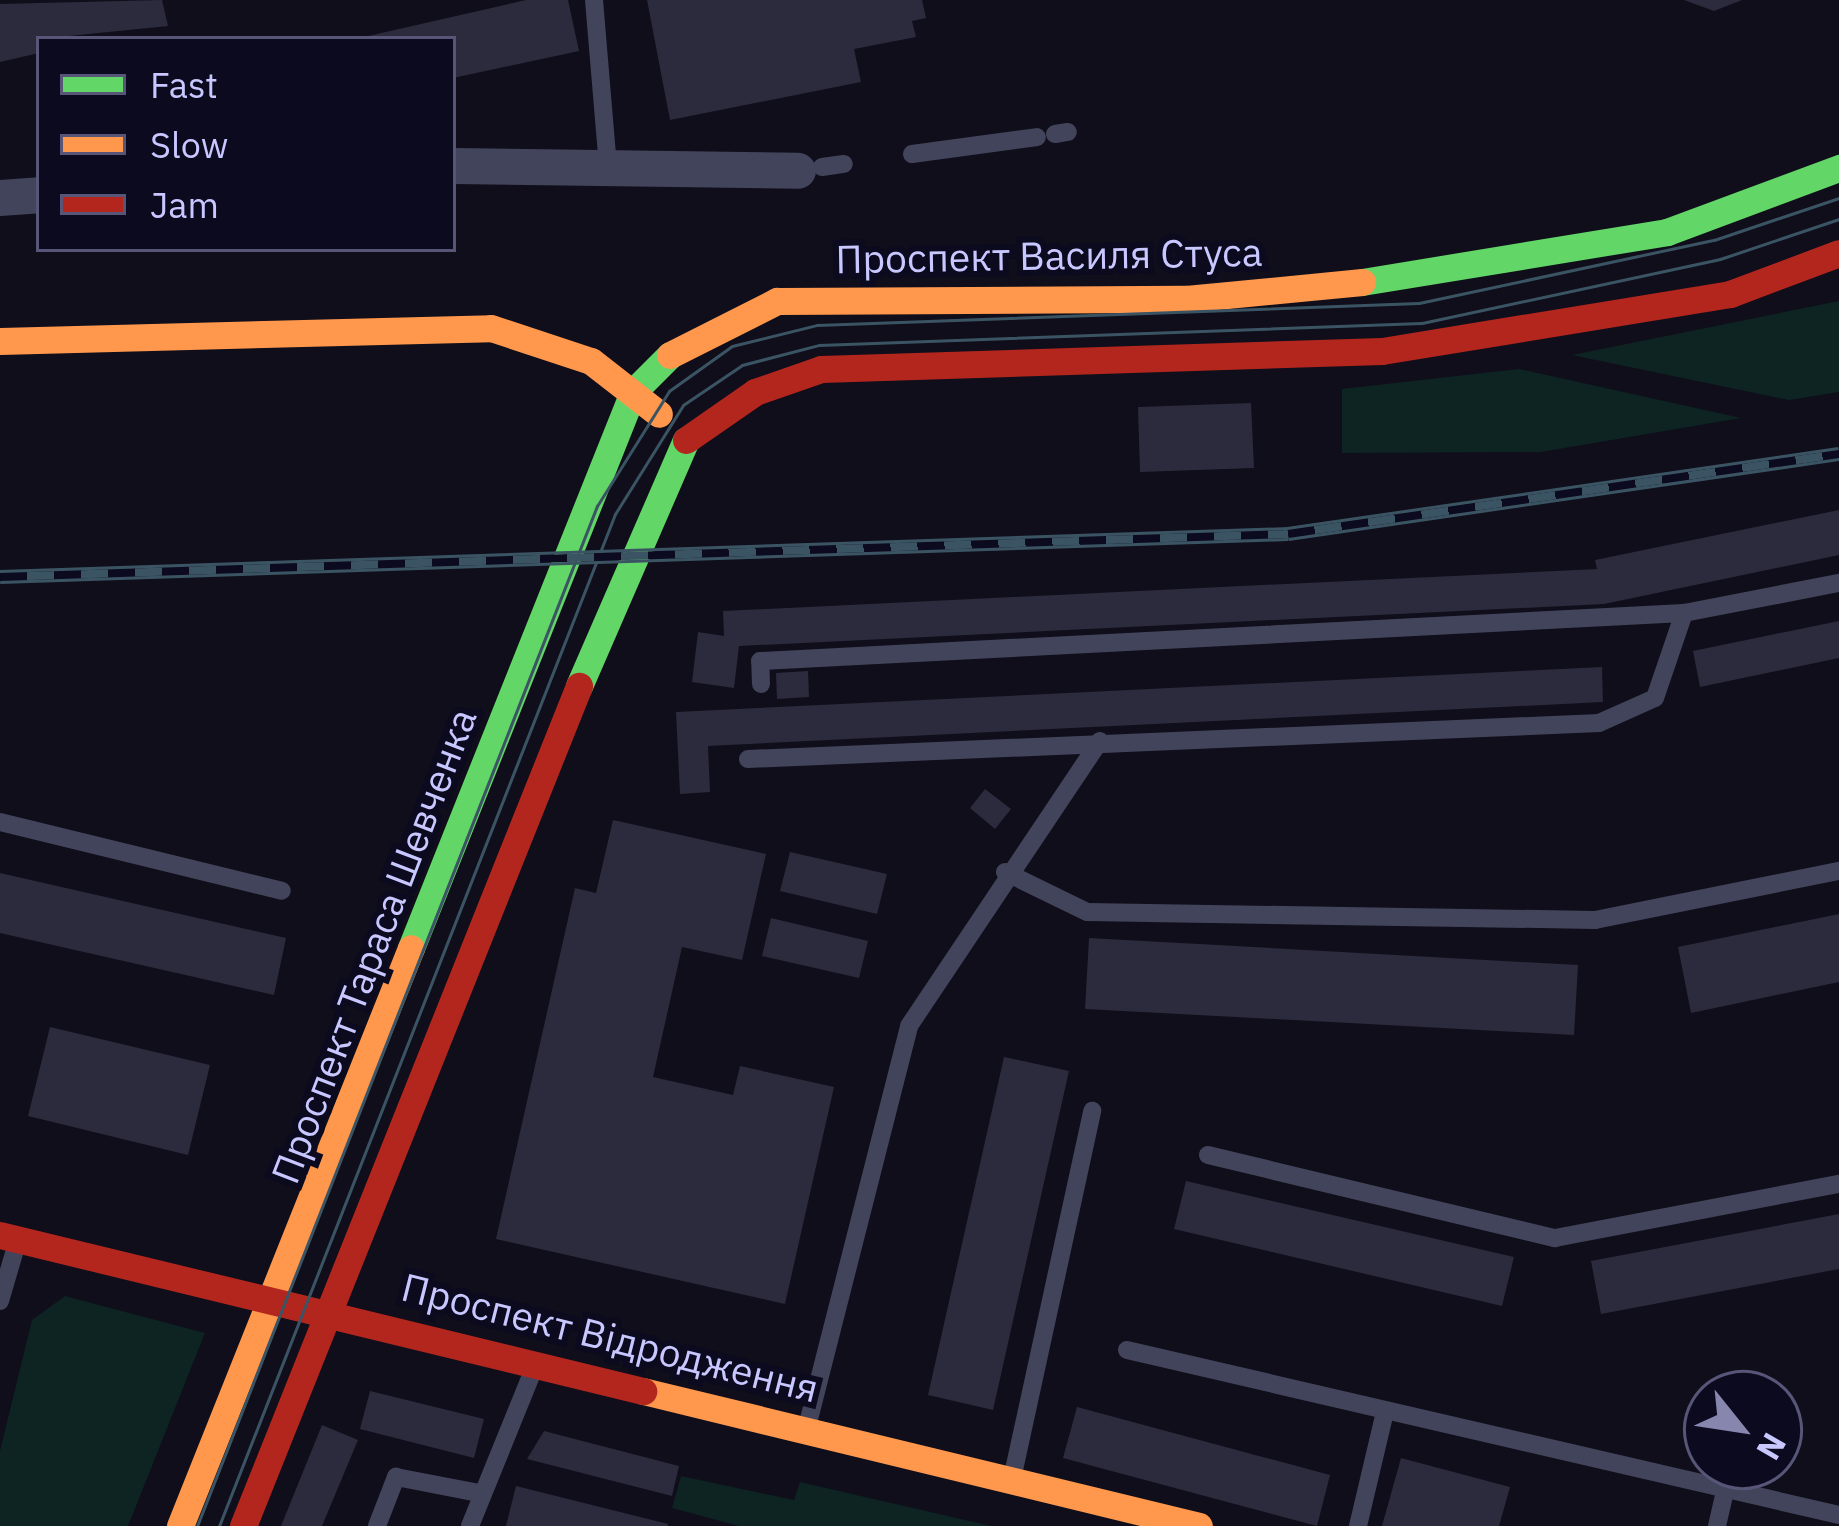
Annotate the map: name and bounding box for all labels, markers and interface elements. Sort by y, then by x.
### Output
legend [36,36,456,252]
text: Fast [150,61,218,108]
text: Slow [150,121,228,168]
text: Jam [150,181,219,228]
street label: Проспект Василя Стуса [835,229,1263,283]
street label: Проспект Тараса Шевченка [262,702,486,1190]
street label: Проспект Відродження [397,1264,823,1412]
north arrow [1683,1370,1803,1490]
text: N [1747,1426,1797,1468]

